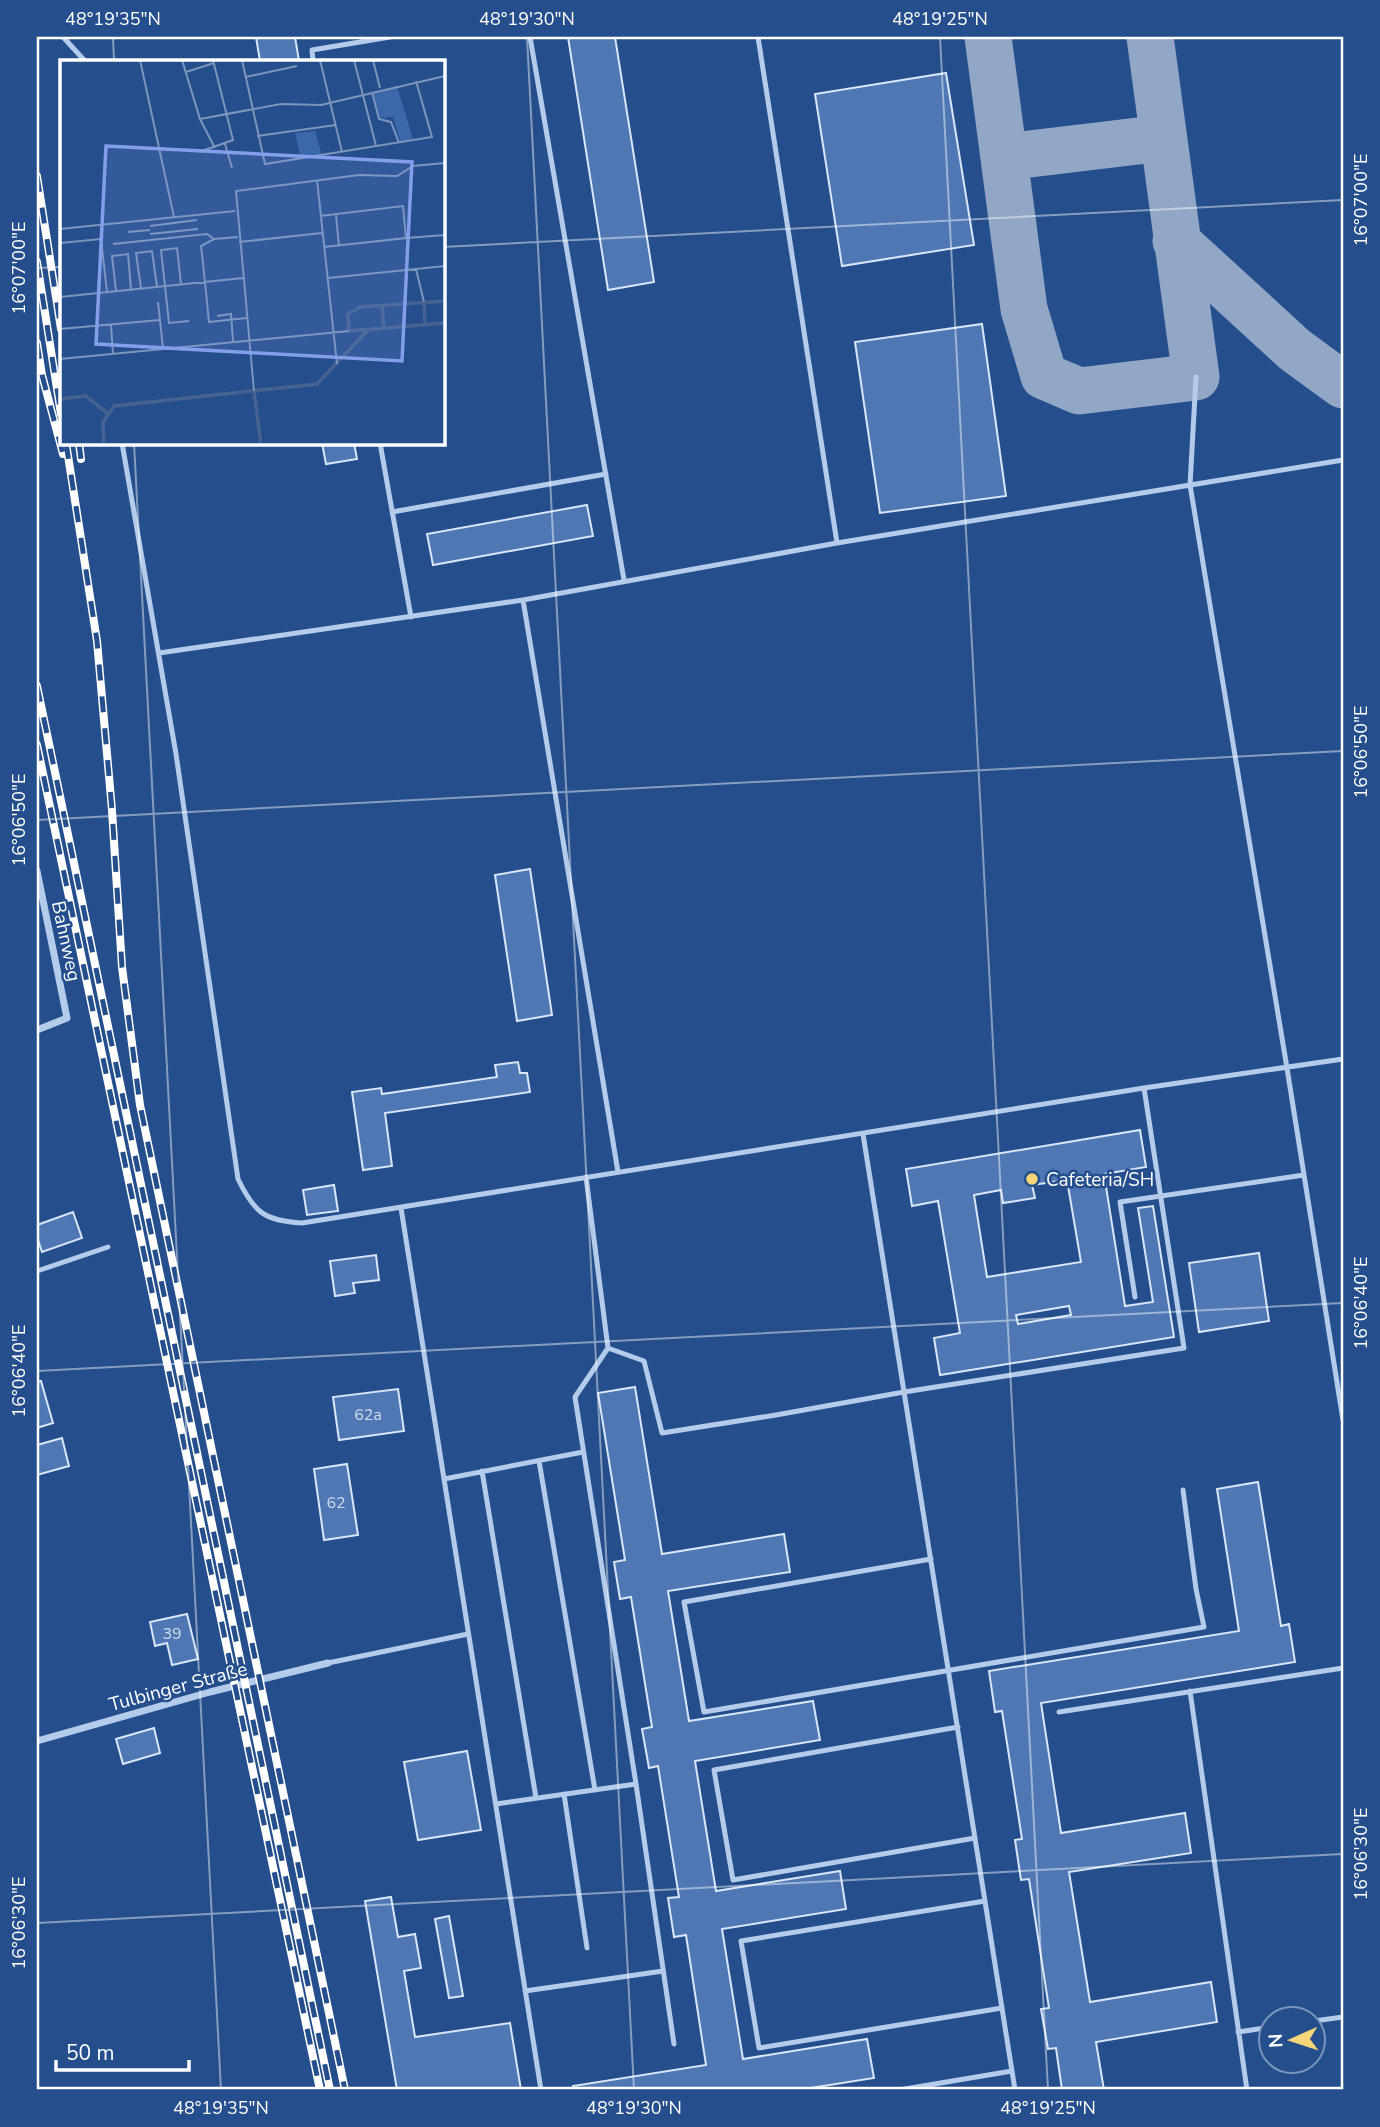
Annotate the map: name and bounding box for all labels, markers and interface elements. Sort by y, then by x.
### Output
text: 48°19'35"N [65,7,161,31]
text: 48°19'30"N [479,7,575,31]
text: 48°19'25"N [892,7,988,31]
inset map [60,60,444,444]
text: 16°07'00"E [1349,154,1373,247]
text: 16°07'00"E [7,222,31,315]
text: 16°06'50"E [1349,706,1373,799]
text: 16°06'50"E [7,774,31,867]
street label: Bahnweg [45,899,87,984]
place label: Cafeteria/SH [1046,1167,1154,1193]
marker: Cafeteria/SH [1024,1171,1040,1187]
text: 16°06'40"E [1349,1257,1373,1350]
text: 16°06'40"E [7,1325,31,1418]
house number: 62a [354,1404,382,1426]
house number: 62 [326,1492,346,1514]
house number: 39 [162,1623,182,1645]
street label: Tulbinger Straße [106,1656,250,1718]
text: 16°06'30"E [1349,1808,1373,1901]
text: 16°06'30"E [7,1877,31,1970]
north arrow [1258,2004,1328,2074]
scale bar [56,2029,189,2073]
text: N [1263,2033,1289,2049]
text: 50 m [66,2039,115,2067]
text: 48°19'35"N [173,2096,269,2120]
text: 48°19'30"N [586,2096,682,2120]
text: 48°19'25"N [1000,2096,1096,2120]

